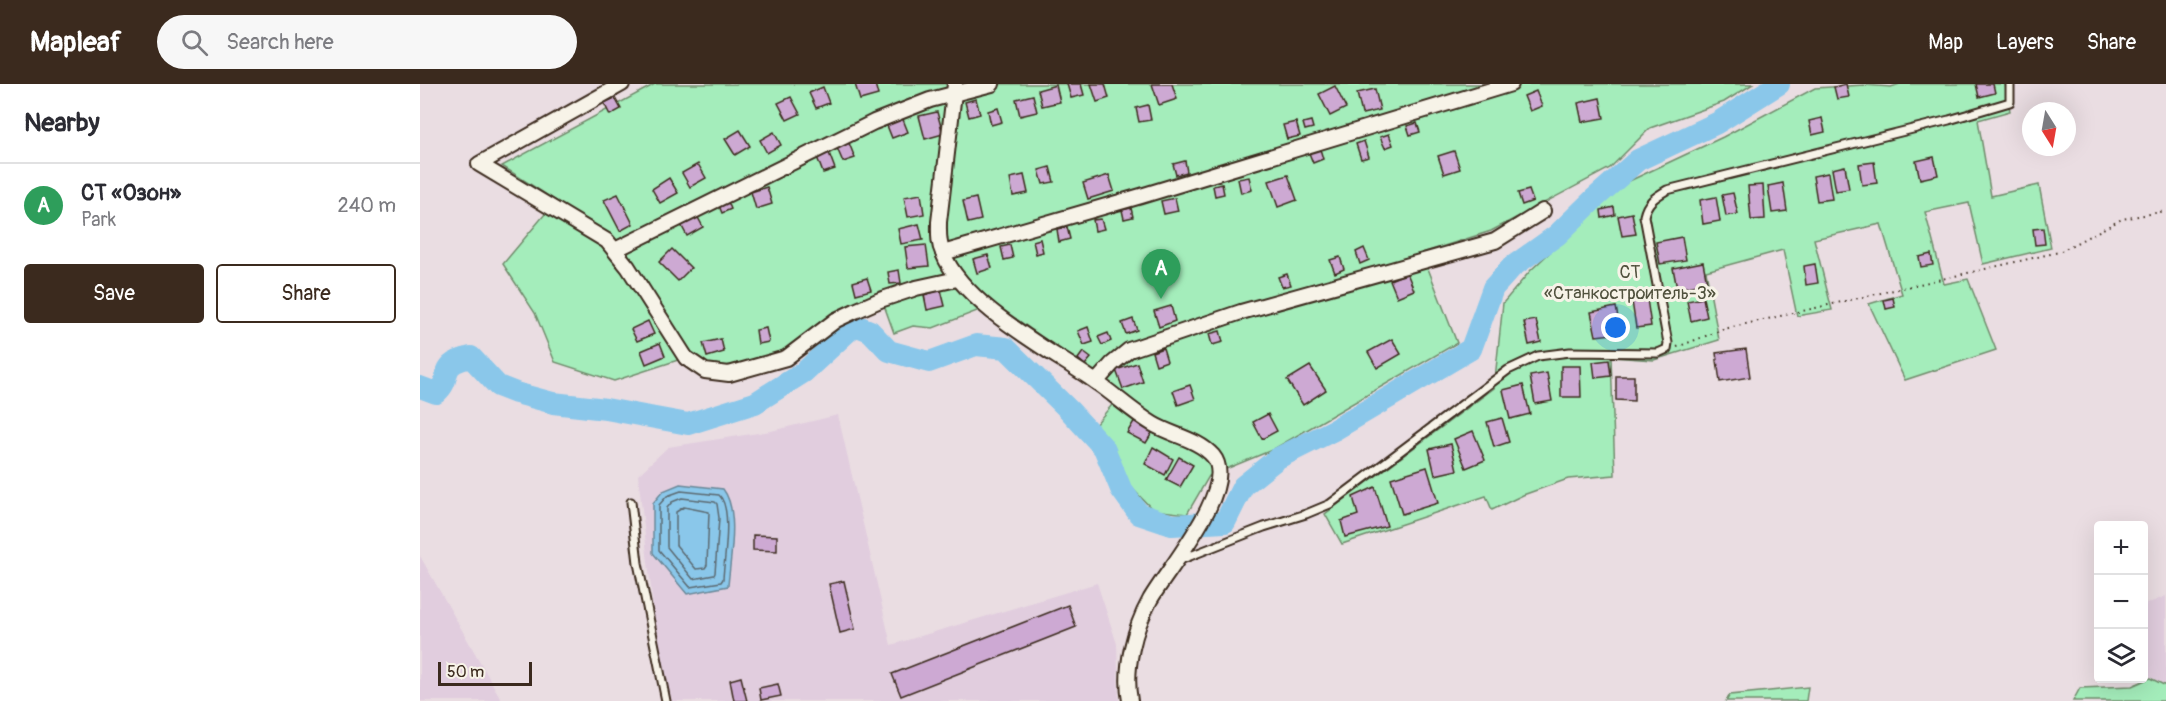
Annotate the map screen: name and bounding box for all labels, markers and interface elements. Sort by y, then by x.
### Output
search box [157,15,577,69]
text: Mapleaf [30,25,121,60]
icon: search [178,26,211,59]
text: Search here [226,28,334,56]
text: Map [1928,29,1963,56]
text: Layers [1996,29,2054,56]
text: Share [2087,29,2136,56]
north arrow [2022,102,2076,156]
text: Nearby [24,107,100,139]
text: СТ «Озон» [81,179,181,207]
text: A [37,193,50,218]
text: 240 m [337,193,396,218]
text: Park [81,207,116,232]
pin: A [1142,250,1180,299]
park label: СТ «Станкостроитель-3» [1544,261,1716,305]
button: Save [24,264,204,323]
button: Share [216,264,396,323]
your location [1601,313,1630,342]
map controls [2094,521,2148,683]
button: + [2094,521,2148,575]
button: − [2094,575,2148,629]
button: layers [2094,629,2148,683]
scale bar [438,659,532,686]
text: 50 m [447,662,484,682]

